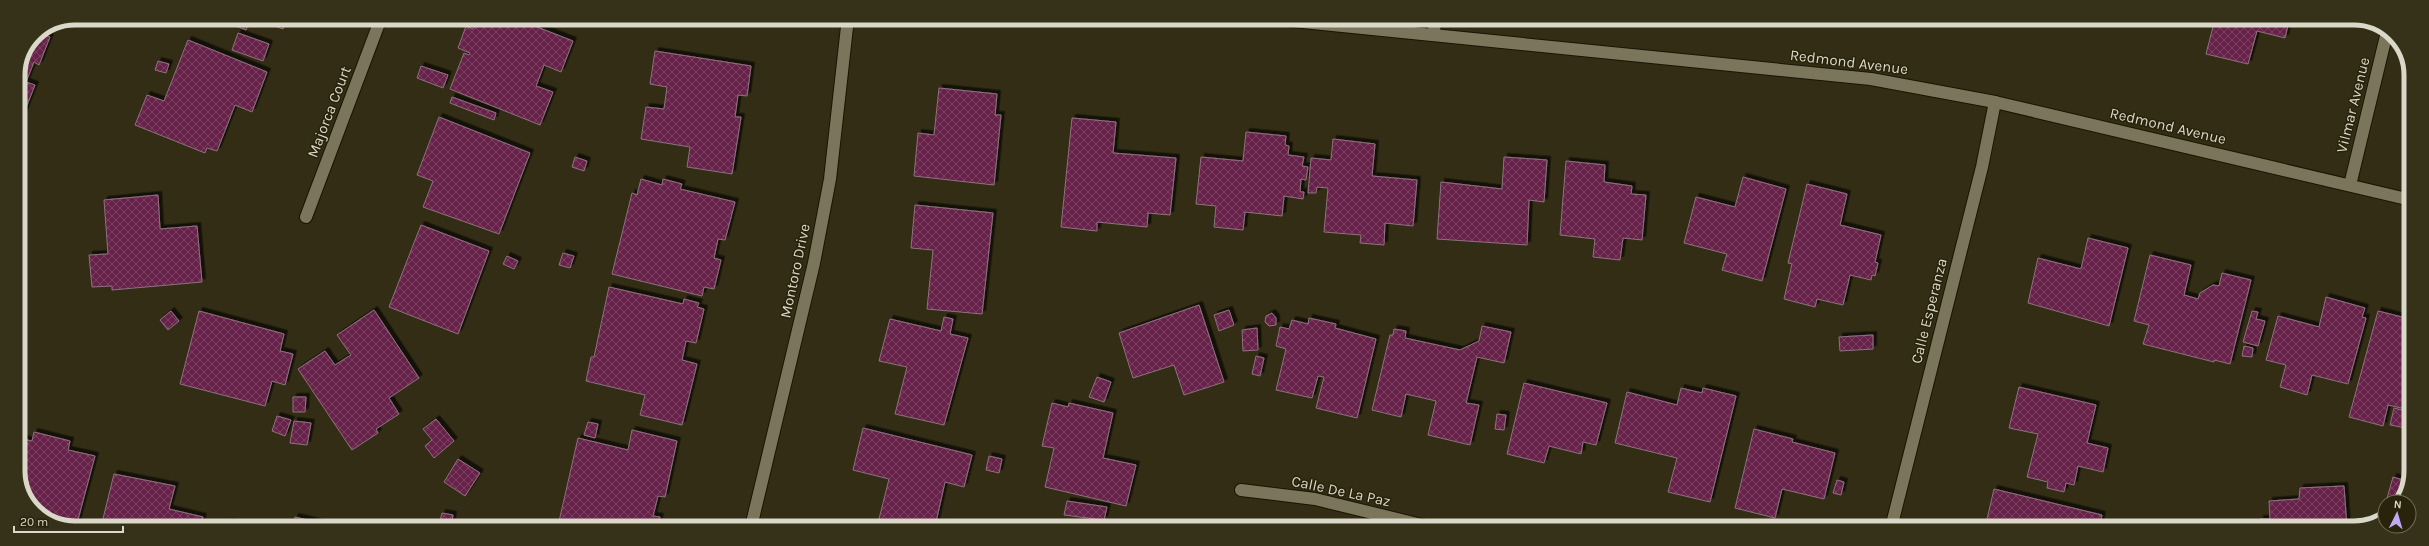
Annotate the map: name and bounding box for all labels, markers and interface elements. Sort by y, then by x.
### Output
street label: Redmond Avenue [1789,46,1909,78]
street label: Vilmar Avenue [2332,55,2374,155]
street label: Majorca Court [303,63,355,160]
street label: Redmond Avenue [2108,104,2228,148]
street label: Montoro Drive [776,222,814,320]
street label: Calle Esperanza [1907,256,1951,366]
street label: Calle De La Paz [1290,472,1392,510]
north arrow [2377,494,2417,534]
text: N [2393,498,2402,511]
scale bar [14,508,123,534]
text: 20 m [20,515,48,529]

